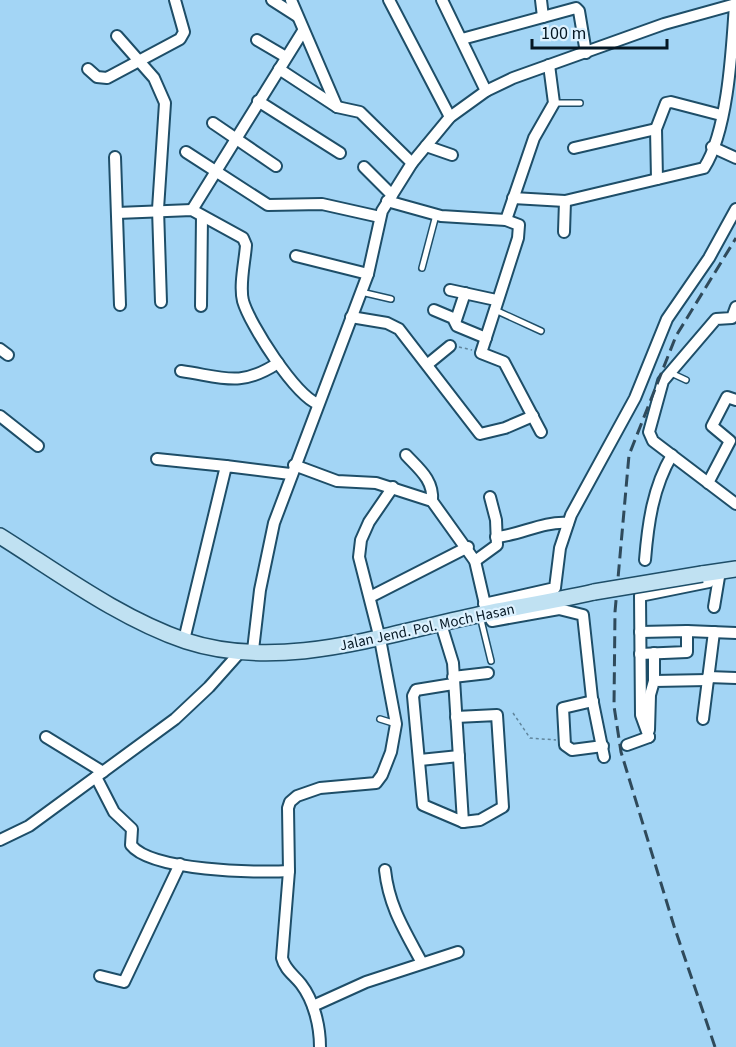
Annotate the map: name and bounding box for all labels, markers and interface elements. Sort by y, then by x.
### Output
scale bar [532,12,667,50]
text: 100 m [541,21,586,46]
street label: Jalan Jend. Pol. Moch Hasan [338,599,517,656]

